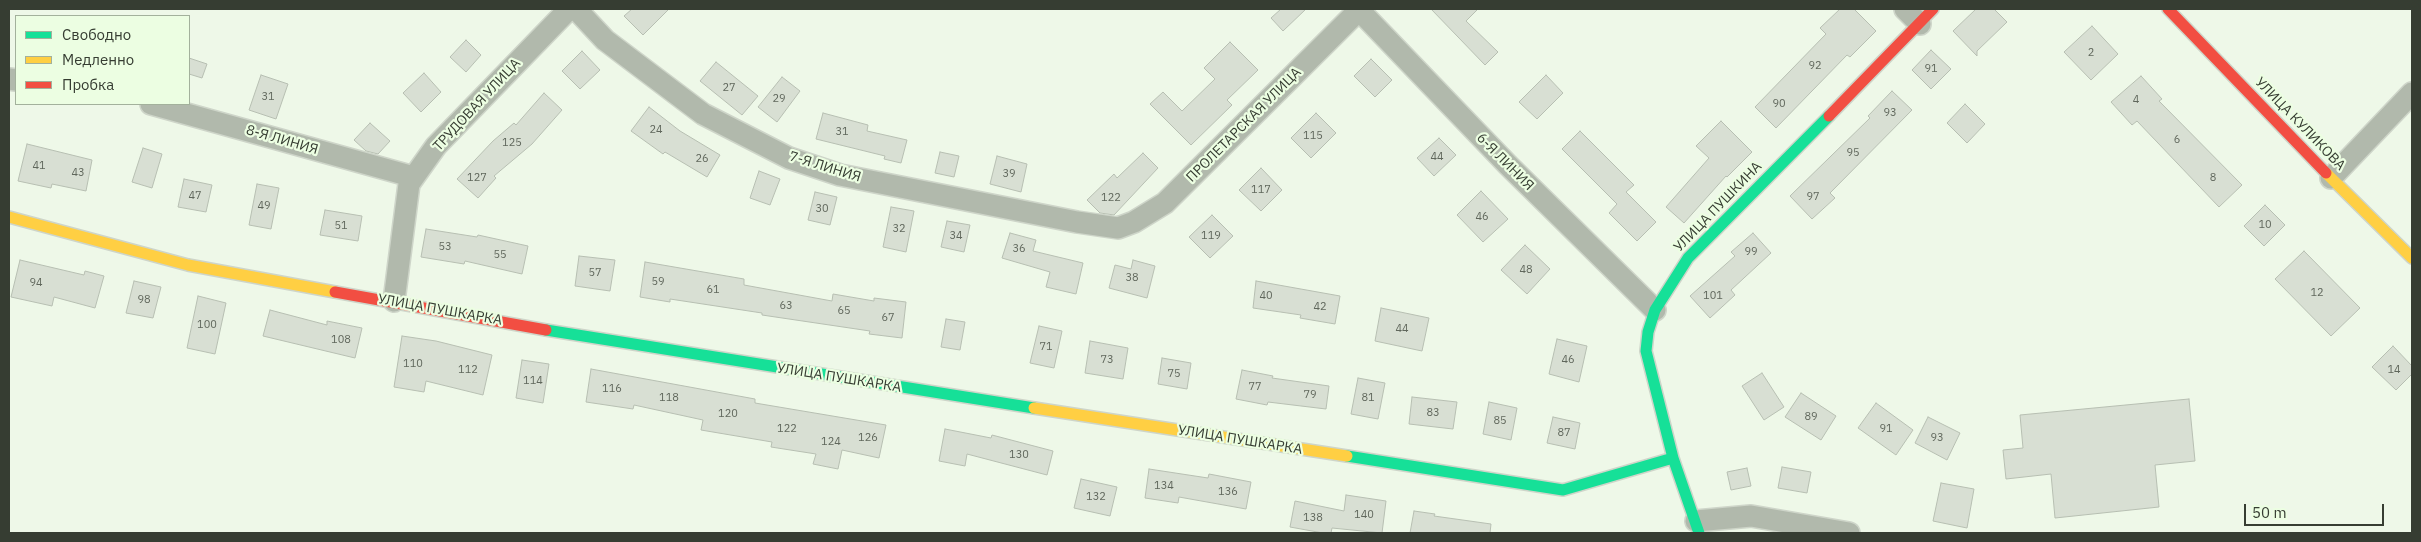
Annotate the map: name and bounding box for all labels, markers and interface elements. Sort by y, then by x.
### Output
legend [15,15,190,105]
text: Свободно [62,25,131,44]
house number: 2 [2088,46,2094,60]
text: Медленно [62,50,134,69]
street label: ТРУДОВАЯ УЛИЦА [430,55,524,155]
house number: 92 [1808,59,1822,73]
house number: 91 [1924,62,1938,76]
street label: ПРОЛЕТАРСКАЯ УЛИЦА [1183,64,1305,186]
street label: УЛИЦА КУЛИКОВА [2251,74,2349,174]
text: Пробка [62,75,114,94]
house number: 27 [722,81,736,95]
house number: 31 [261,90,275,104]
house number: 29 [772,92,786,106]
house number: 4 [2133,93,2139,107]
house number: 90 [1772,97,1786,111]
house number: 93 [1883,106,1897,120]
street label: 8-Я ЛИНИЯ [244,122,320,158]
house number: 24 [649,123,663,137]
house number: 31 [835,125,849,139]
house number: 115 [1303,129,1323,143]
street label: 6-Я ЛИНИЯ [1473,130,1537,194]
house number: 6 [2174,133,2180,147]
house number: 125 [502,136,522,150]
house number: 95 [1846,146,1860,160]
street label: 7-Я ЛИНИЯ [787,148,863,186]
house number: 44 [1430,150,1444,164]
house number: 26 [695,152,709,166]
street label: УЛИЦА ПУШКИНА [1671,158,1765,256]
house number: 41 [32,159,46,173]
house number: 43 [71,166,85,180]
house number: 39 [1002,167,1016,181]
house number: 127 [467,171,487,185]
house number: 8 [2210,171,2216,185]
house number: 117 [1251,183,1271,197]
house number: 47 [188,189,202,203]
house number: 97 [1806,190,1820,204]
house number: 122 [1101,191,1121,205]
house number: 49 [257,199,271,213]
house number: 30 [815,202,829,216]
house number: 46 [1475,210,1489,224]
house number: 10 [2258,218,2272,232]
house number: 51 [334,219,348,233]
house number: 32 [892,222,906,236]
house number: 34 [949,229,963,243]
house number: 119 [1201,229,1221,243]
house number: 53 [438,240,452,254]
house number: 36 [1012,242,1026,256]
house number: 99 [1744,245,1758,259]
house number: 55 [493,248,507,262]
house number: 48 [1519,263,1533,277]
house number: 57 [588,266,602,280]
house number: 38 [1125,271,1139,285]
house number: 59 [651,275,665,289]
house number: 94 [29,276,43,290]
house number: 61 [706,283,720,297]
house number: 12 [2310,286,2324,300]
house number: 40 [1259,289,1273,303]
house number: 101 [1703,289,1723,303]
street label: УЛИЦА ПУШКАРКА [377,291,503,329]
house number: 98 [137,293,151,307]
house number: 63 [779,299,793,313]
house number: 42 [1313,300,1327,314]
house number: 65 [837,304,851,318]
house number: 67 [881,311,895,325]
house number: 100 [197,318,217,332]
house number: 44 [1395,322,1409,336]
house number: 108 [331,333,351,347]
house number: 71 [1039,340,1053,354]
house number: 73 [1100,353,1114,367]
house number: 46 [1561,353,1575,367]
house number: 110 [403,357,423,371]
street label: УЛИЦА ПУШКАРКА [775,360,903,396]
house number: 112 [458,363,478,377]
house number: 14 [2387,363,2401,377]
house number: 75 [1167,367,1181,381]
house number: 114 [523,374,543,388]
house number: 77 [1248,380,1262,394]
house number: 116 [602,382,622,396]
house number: 79 [1303,388,1317,402]
house number: 118 [659,391,679,405]
house number: 81 [1361,391,1375,405]
house number: 83 [1426,406,1440,420]
house number: 120 [718,407,738,421]
house number: 89 [1804,410,1818,424]
house number: 85 [1493,414,1507,428]
house number: 122 [777,422,797,436]
street label: УЛИЦА ПУШКАРКА [1176,422,1304,458]
house number: 91 [1879,422,1893,436]
house number: 87 [1557,426,1571,440]
house number: 126 [858,431,878,445]
house number: 93 [1930,431,1944,445]
house number: 124 [821,435,841,449]
house number: 130 [1009,448,1029,462]
house number: 134 [1154,479,1174,493]
house number: 136 [1218,485,1238,499]
house number: 132 [1086,490,1106,504]
scale bar [2246,494,2386,526]
text: 50 m [2252,503,2287,522]
house number: 140 [1354,508,1374,522]
house number: 138 [1303,511,1323,525]

